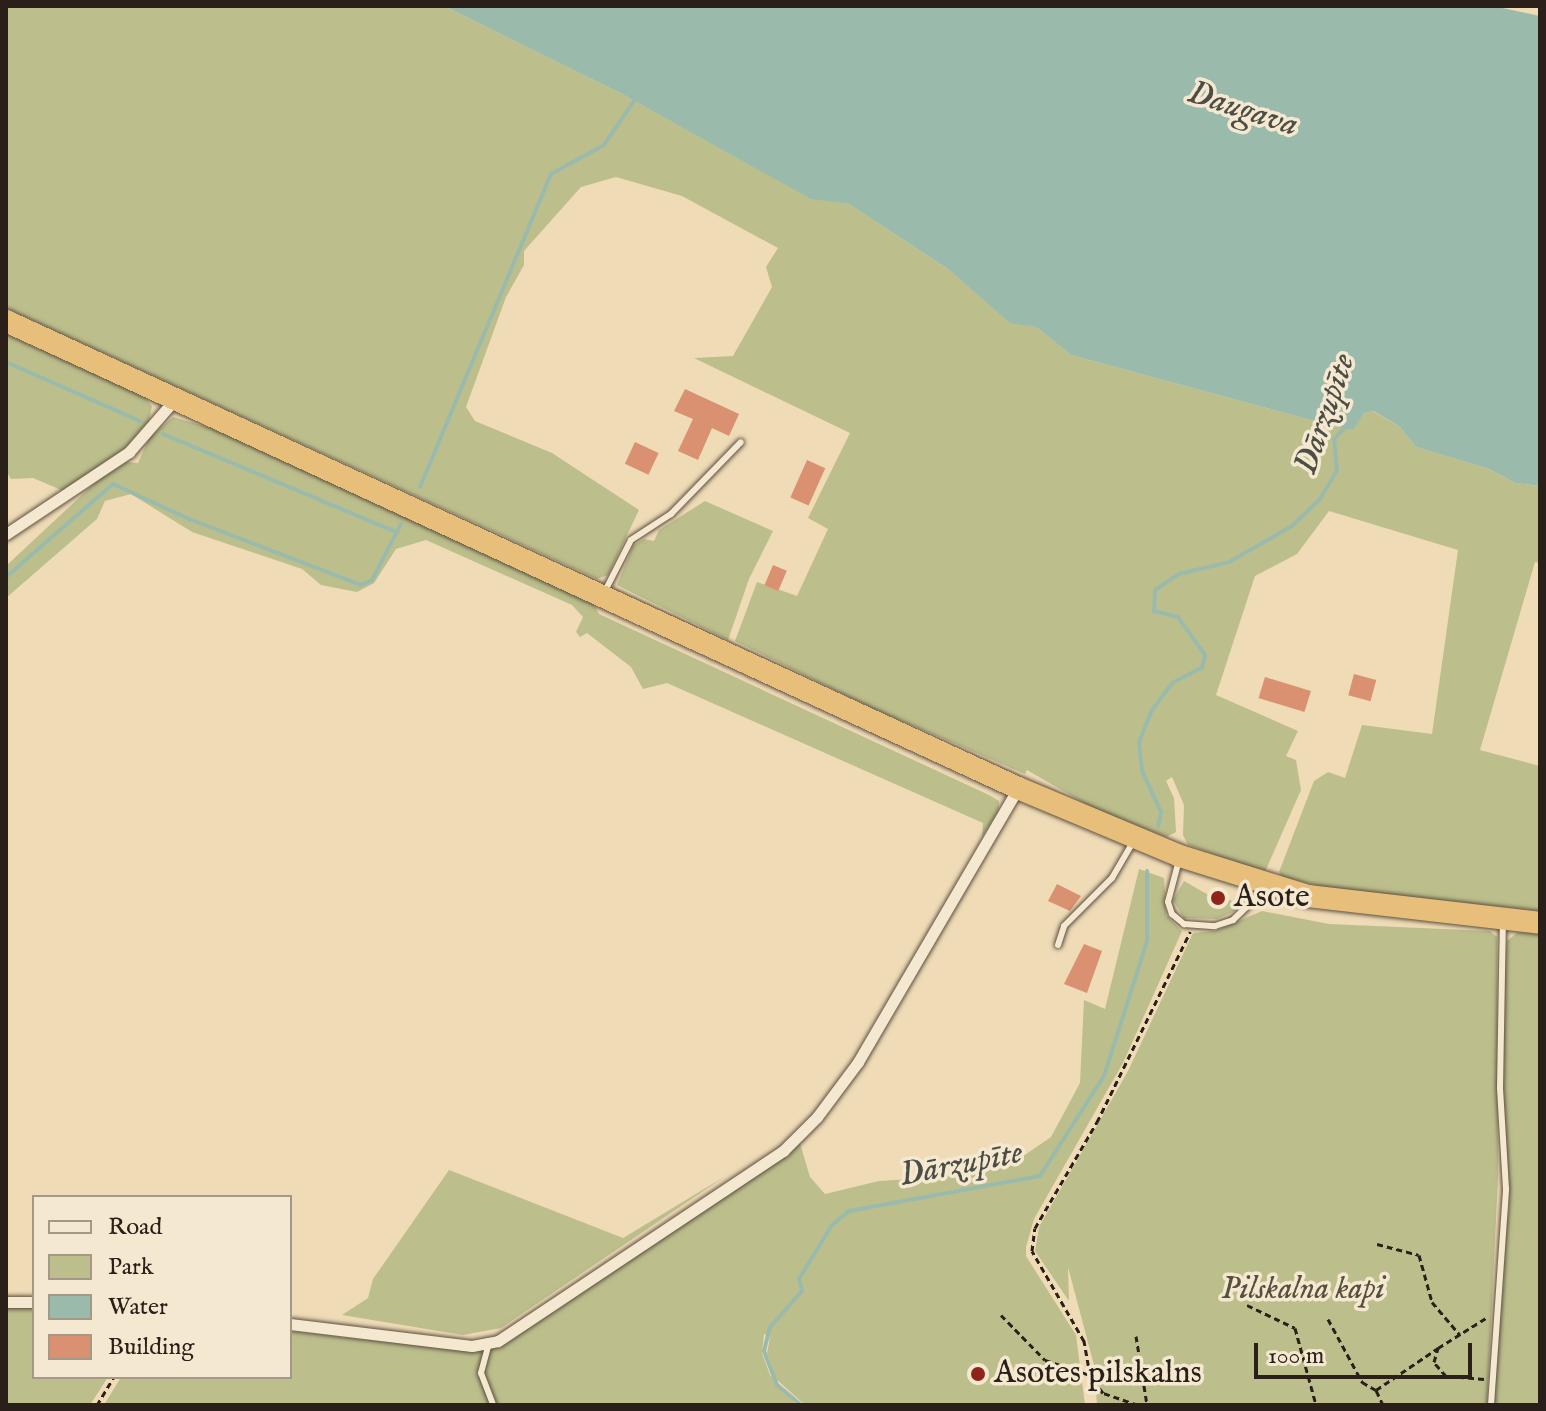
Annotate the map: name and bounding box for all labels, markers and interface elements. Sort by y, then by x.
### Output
water label: Daugava [1183,72,1303,146]
water label: Dārzupīte [1285,348,1365,480]
place label: Asote [1234,879,1310,917]
marker: Asote [1209,889,1227,907]
water label: Dārzupīte [896,1132,1026,1196]
legend [32,1195,292,1379]
text: Road [108,1212,162,1243]
text: Park [108,1252,154,1283]
park label: Pilskalna kapi [1221,1271,1385,1309]
text: Water [108,1292,168,1323]
scale bar [1258,1327,1476,1377]
text: Building [108,1332,194,1363]
text: 100 m [1268,1341,1324,1372]
place label: Asotes pilskalns [994,1355,1202,1393]
marker: Asotes pilskalns [969,1365,987,1383]

